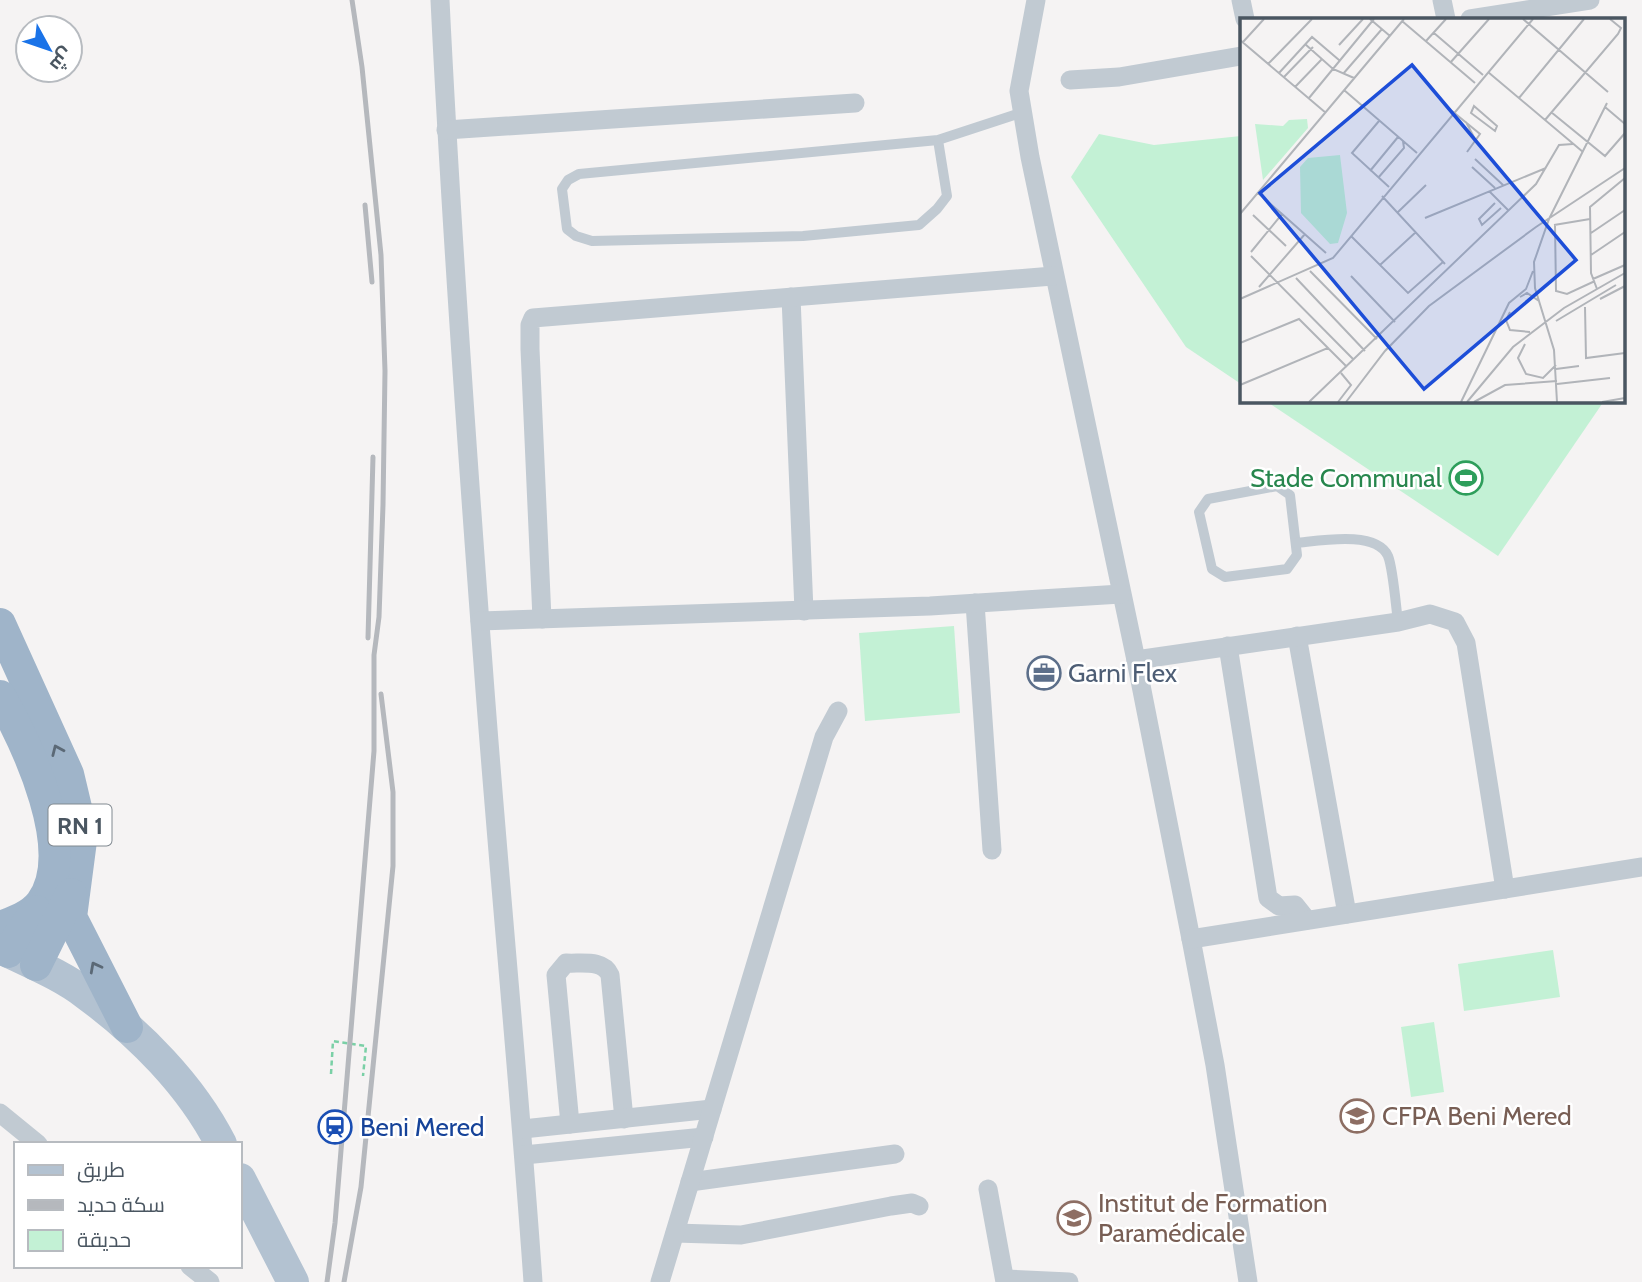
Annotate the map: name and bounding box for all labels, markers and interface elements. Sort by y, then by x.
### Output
north arrow [14,14,84,84]
inset map [1240,18,1624,402]
text: ش [45,43,78,76]
sports icon: Stade Communal [1447,459,1485,497]
place label: Stade Communal [1250,462,1442,494]
office icon: Garni Flex [1025,654,1063,692]
place label: Garni Flex [1068,657,1178,689]
one-way arrow [51,745,65,757]
road number: RN 1 [48,804,112,846]
one-way arrow [90,962,104,974]
school or university icon: CFPA Beni Mered [1338,1097,1376,1135]
place label: CFPA Beni Mered [1382,1100,1572,1132]
station icon: Beni Mered [316,1108,354,1146]
place label: Beni Mered [360,1111,484,1143]
legend [14,1142,242,1268]
text: طريق [77,1157,125,1183]
place label: Institut de Formation Paramédicale [1098,1187,1328,1249]
text: سكة حديد [77,1192,165,1217]
school or university icon: Institut de Formation Paramédicale [1055,1199,1093,1237]
text: حديقة [77,1227,131,1252]

